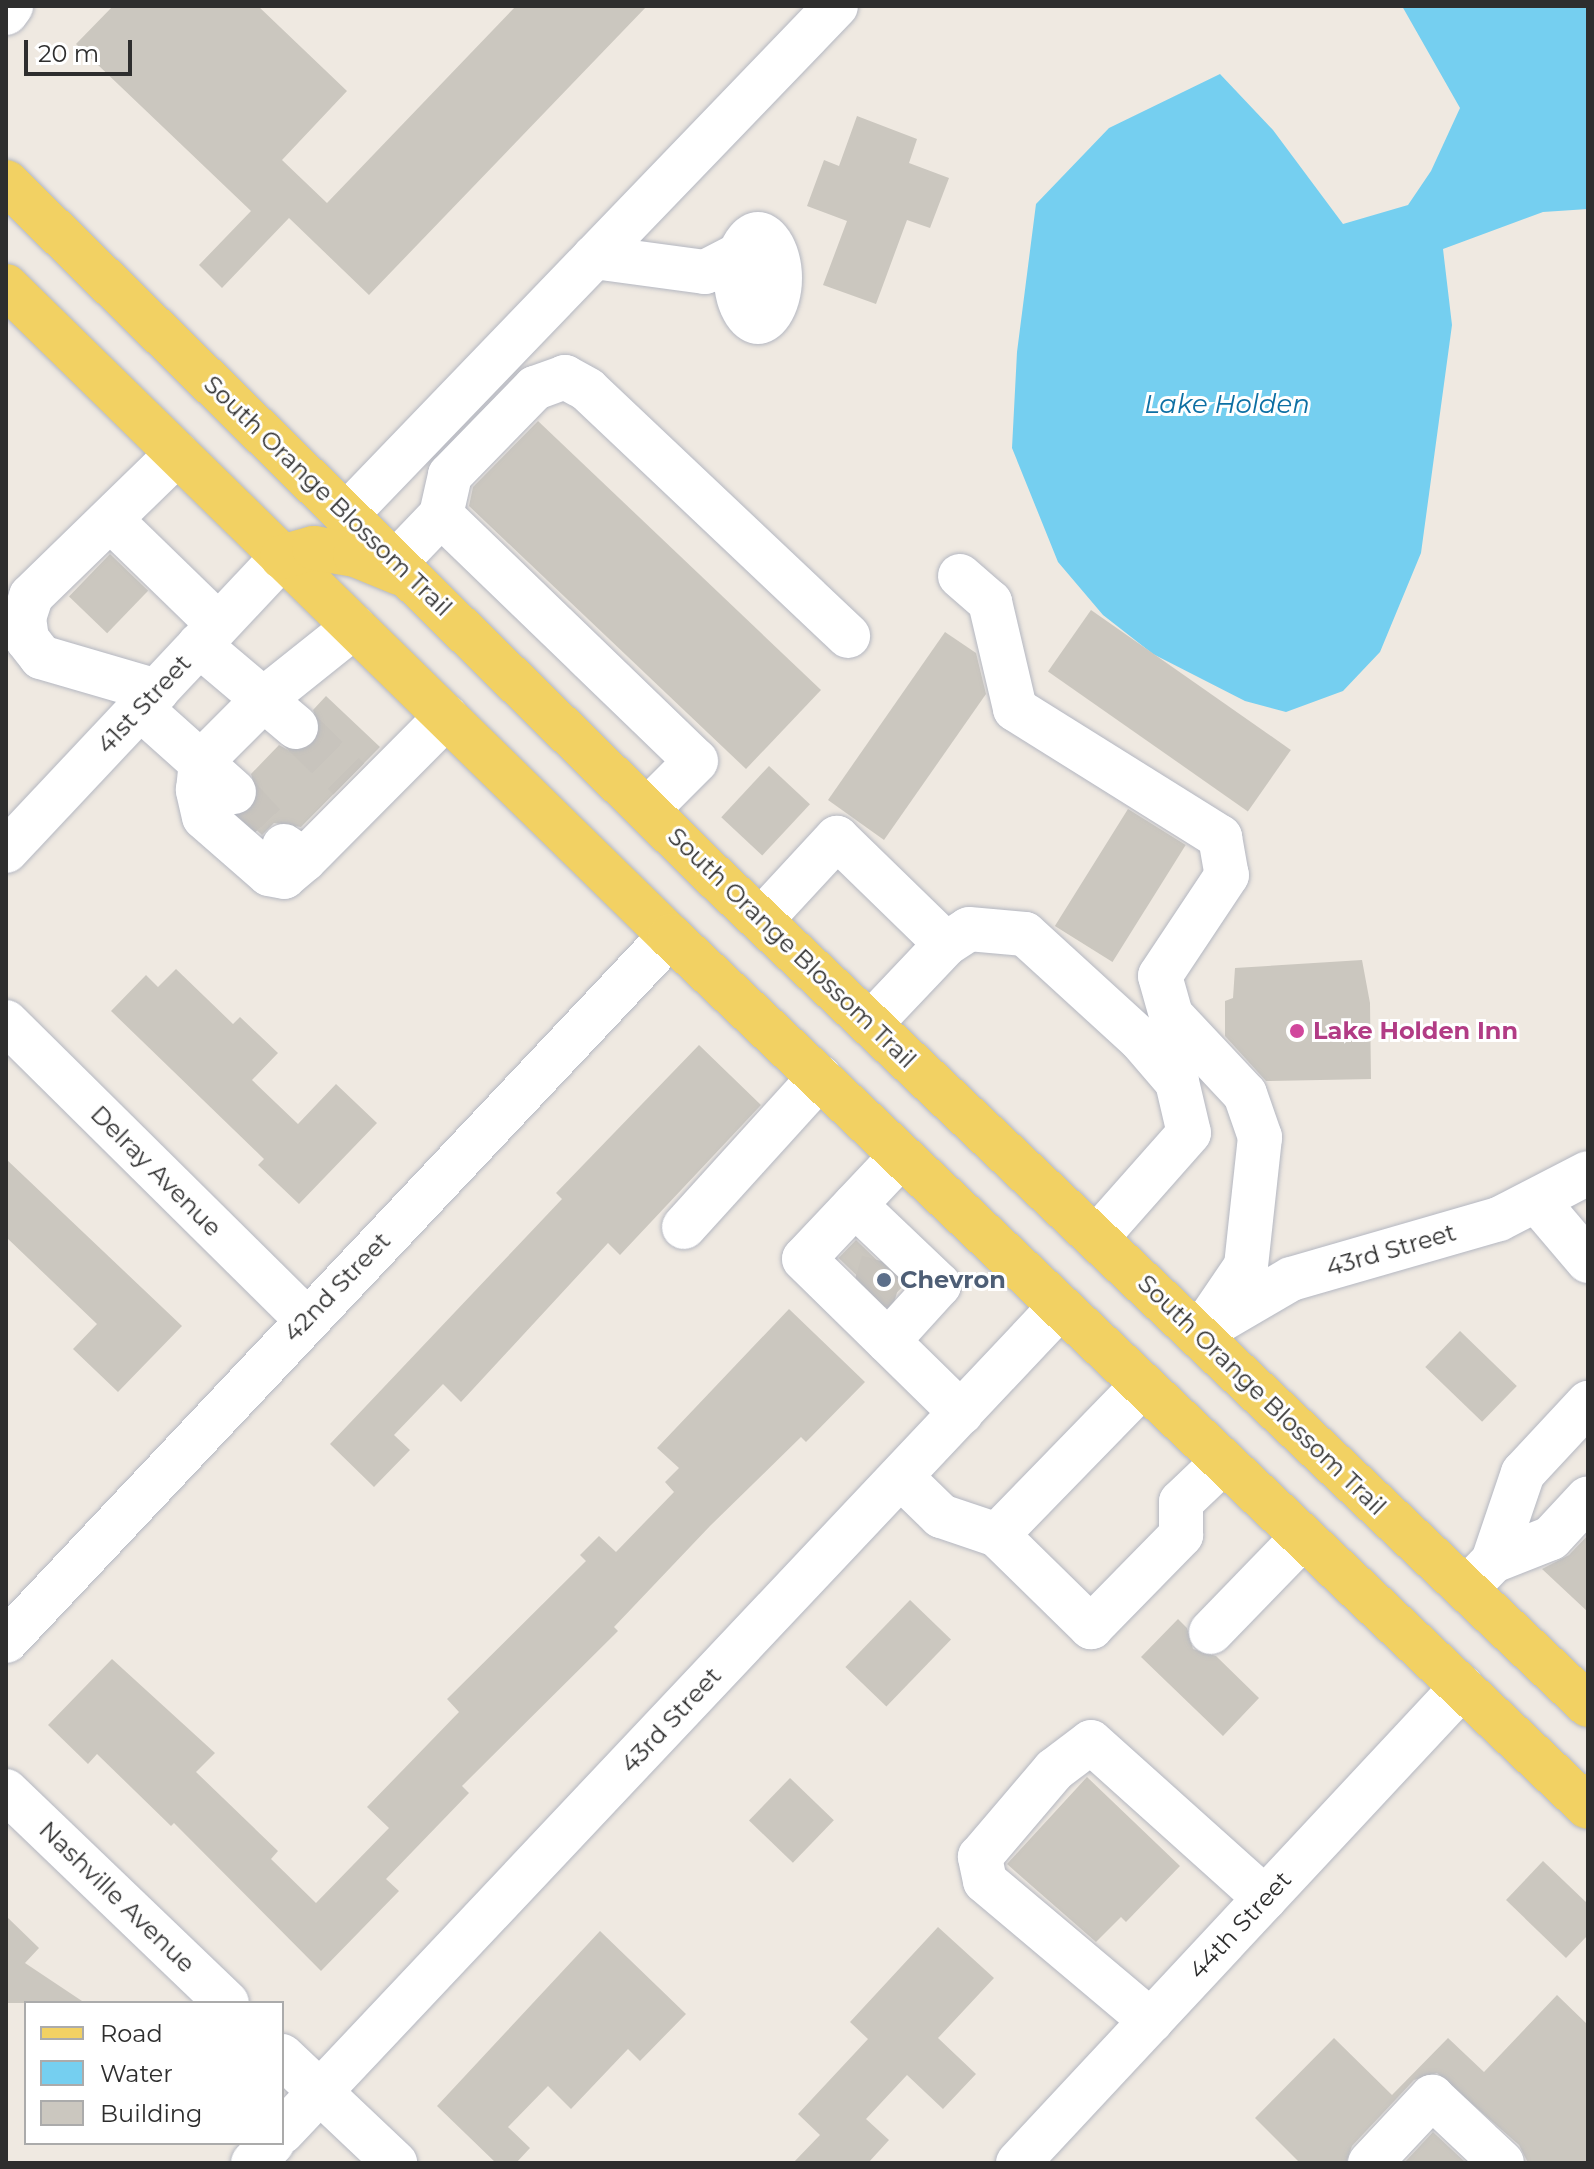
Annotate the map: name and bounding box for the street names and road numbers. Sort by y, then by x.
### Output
street label: South Orange Blossom Trail [198,370,458,622]
street label: 41st Street [91,649,197,759]
street label: South Orange Blossom Trail [662,822,922,1074]
street label: Delray Avenue [85,1100,227,1242]
street label: 43rd Street [1323,1218,1459,1282]
street label: 42nd Street [278,1226,396,1348]
street label: South Orange Blossom Trail [1132,1269,1392,1521]
street label: 43rd Street [615,1661,727,1779]
street label: Nashville Avenue [33,1815,201,1979]
street label: 44th Street [1183,1865,1297,1985]

